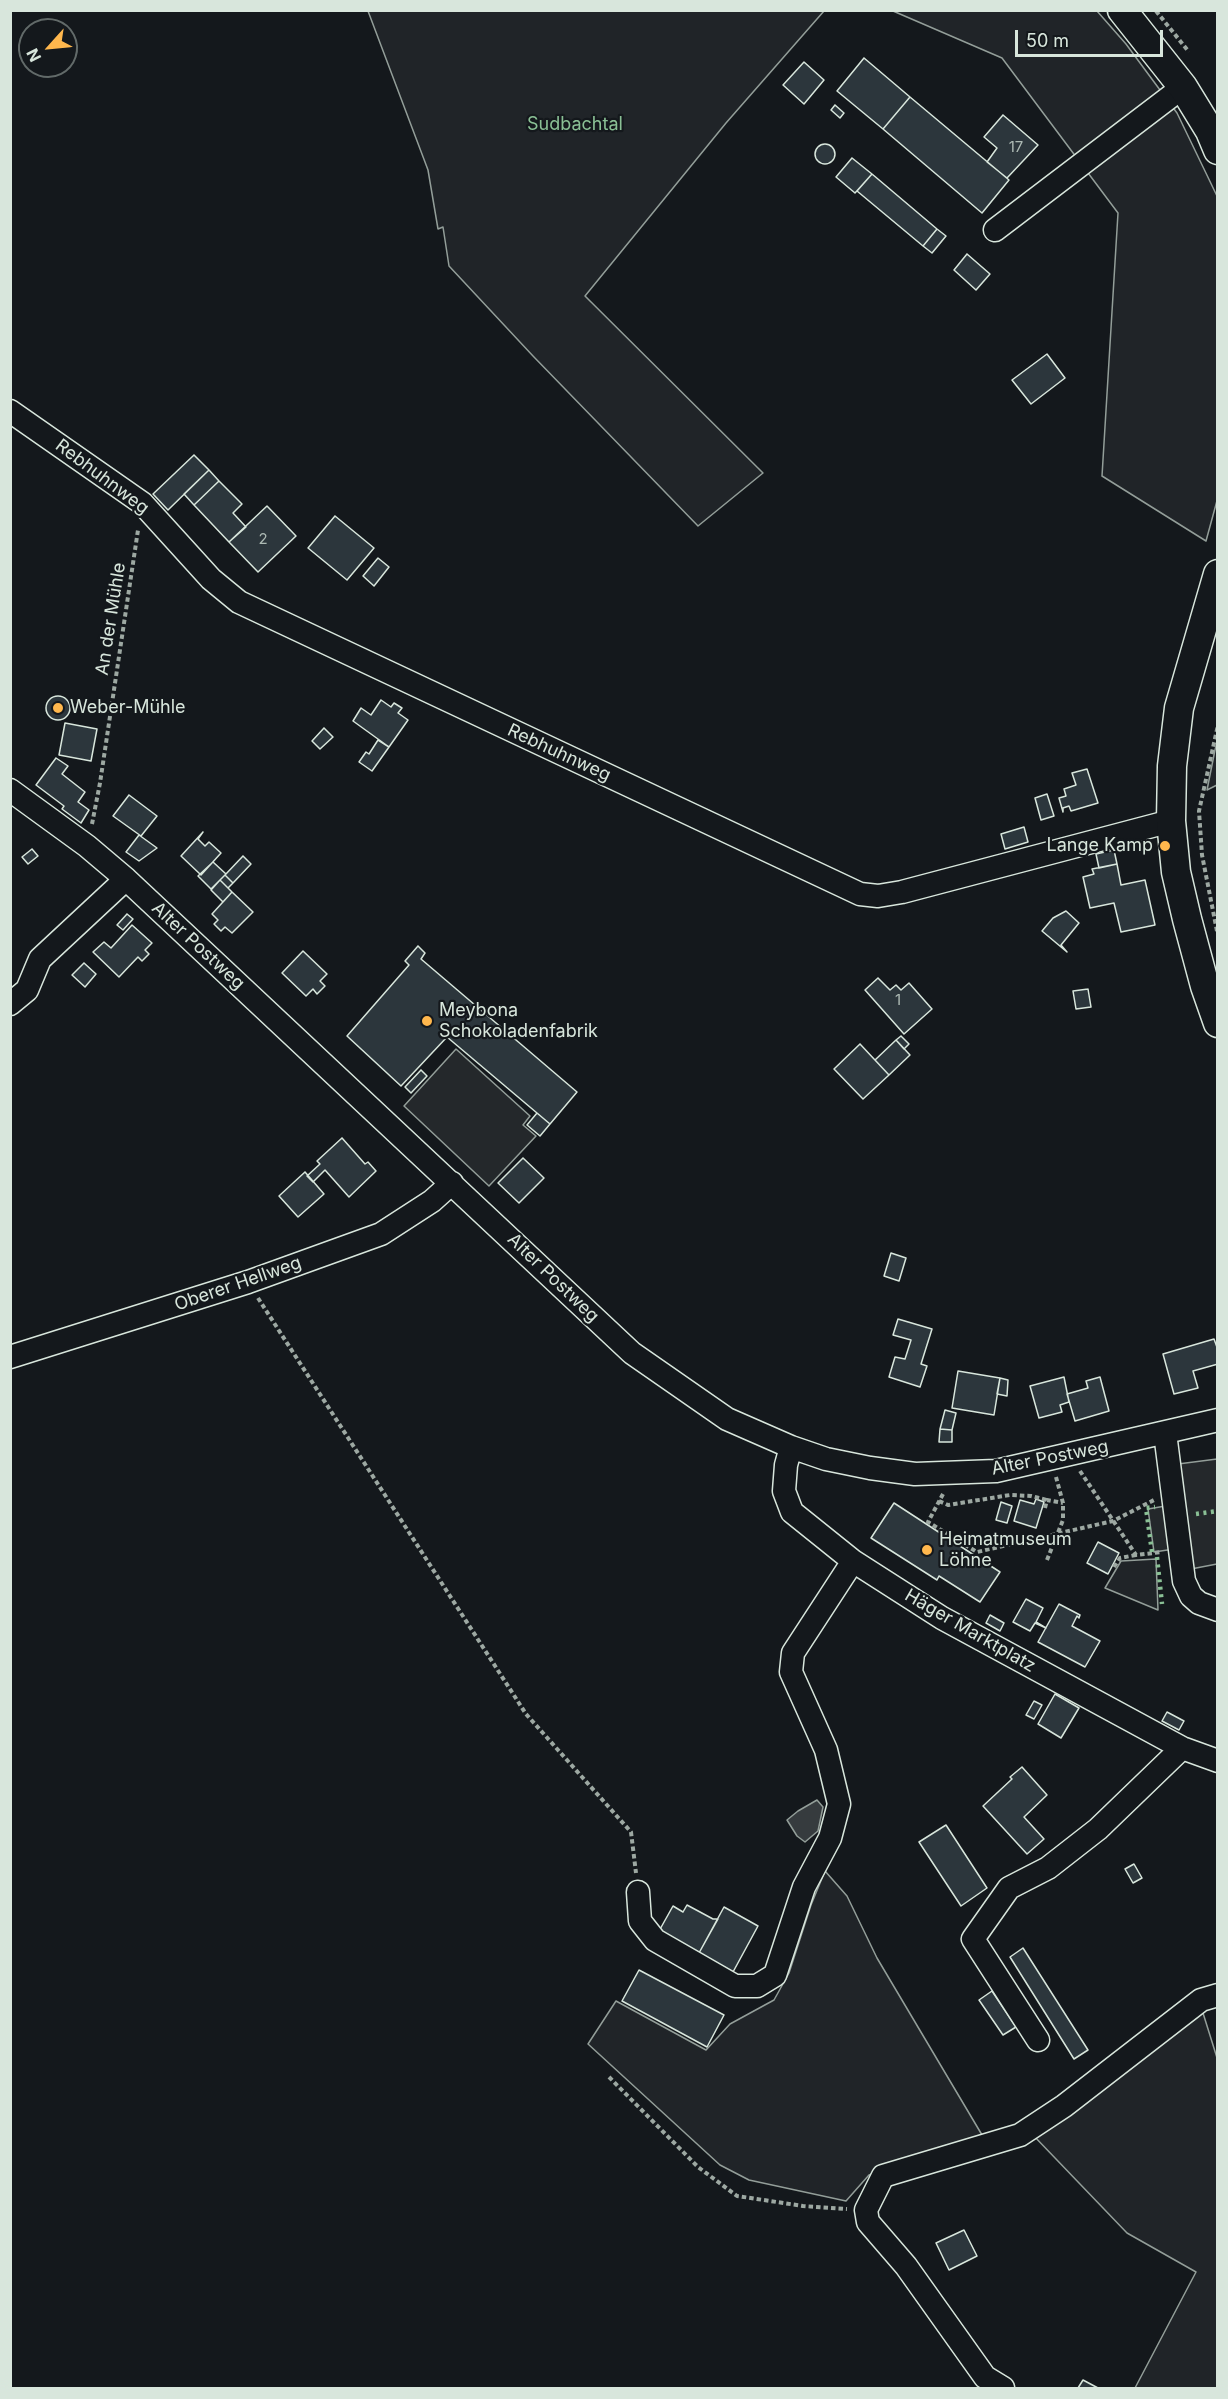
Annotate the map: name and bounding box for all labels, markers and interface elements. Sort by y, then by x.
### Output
north arrow [18,18,78,78]
scale bar [1018,18,1166,56]
text: 50 m [1026,30,1069,51]
text: N [22,45,45,65]
park label: Sudbachtal [527,114,623,136]
house number: 17 [1009,138,1023,156]
street label: Rebhuhnweg [51,435,153,519]
house number: 2 [258,530,268,548]
street label: An der Mühle [91,561,131,677]
place label: Weber-Mühle [70,697,186,719]
marker: Weber-Mühle [51,701,65,715]
street label: Rebhuhnweg [504,720,614,786]
place label: Lange Kamp [1046,835,1153,857]
marker: Lange Kamp [1158,839,1172,853]
street label: Alter Postweg [147,898,249,994]
house number: 1 [895,991,901,1009]
place label: Meybona Schokoladenfabrik [439,1000,598,1042]
marker: Meybona Schokoladenfabrik [420,1014,434,1028]
street label: Alter Postweg [503,1229,603,1327]
street label: Oberer Hellweg [172,1252,304,1316]
street label: Alter Postweg [990,1436,1110,1480]
place label: Heimatmuseum Löhne [939,1529,1072,1572]
marker: Heimatmuseum Löhne [920,1543,934,1557]
street label: Häger Marktplatz [901,1585,1039,1677]

